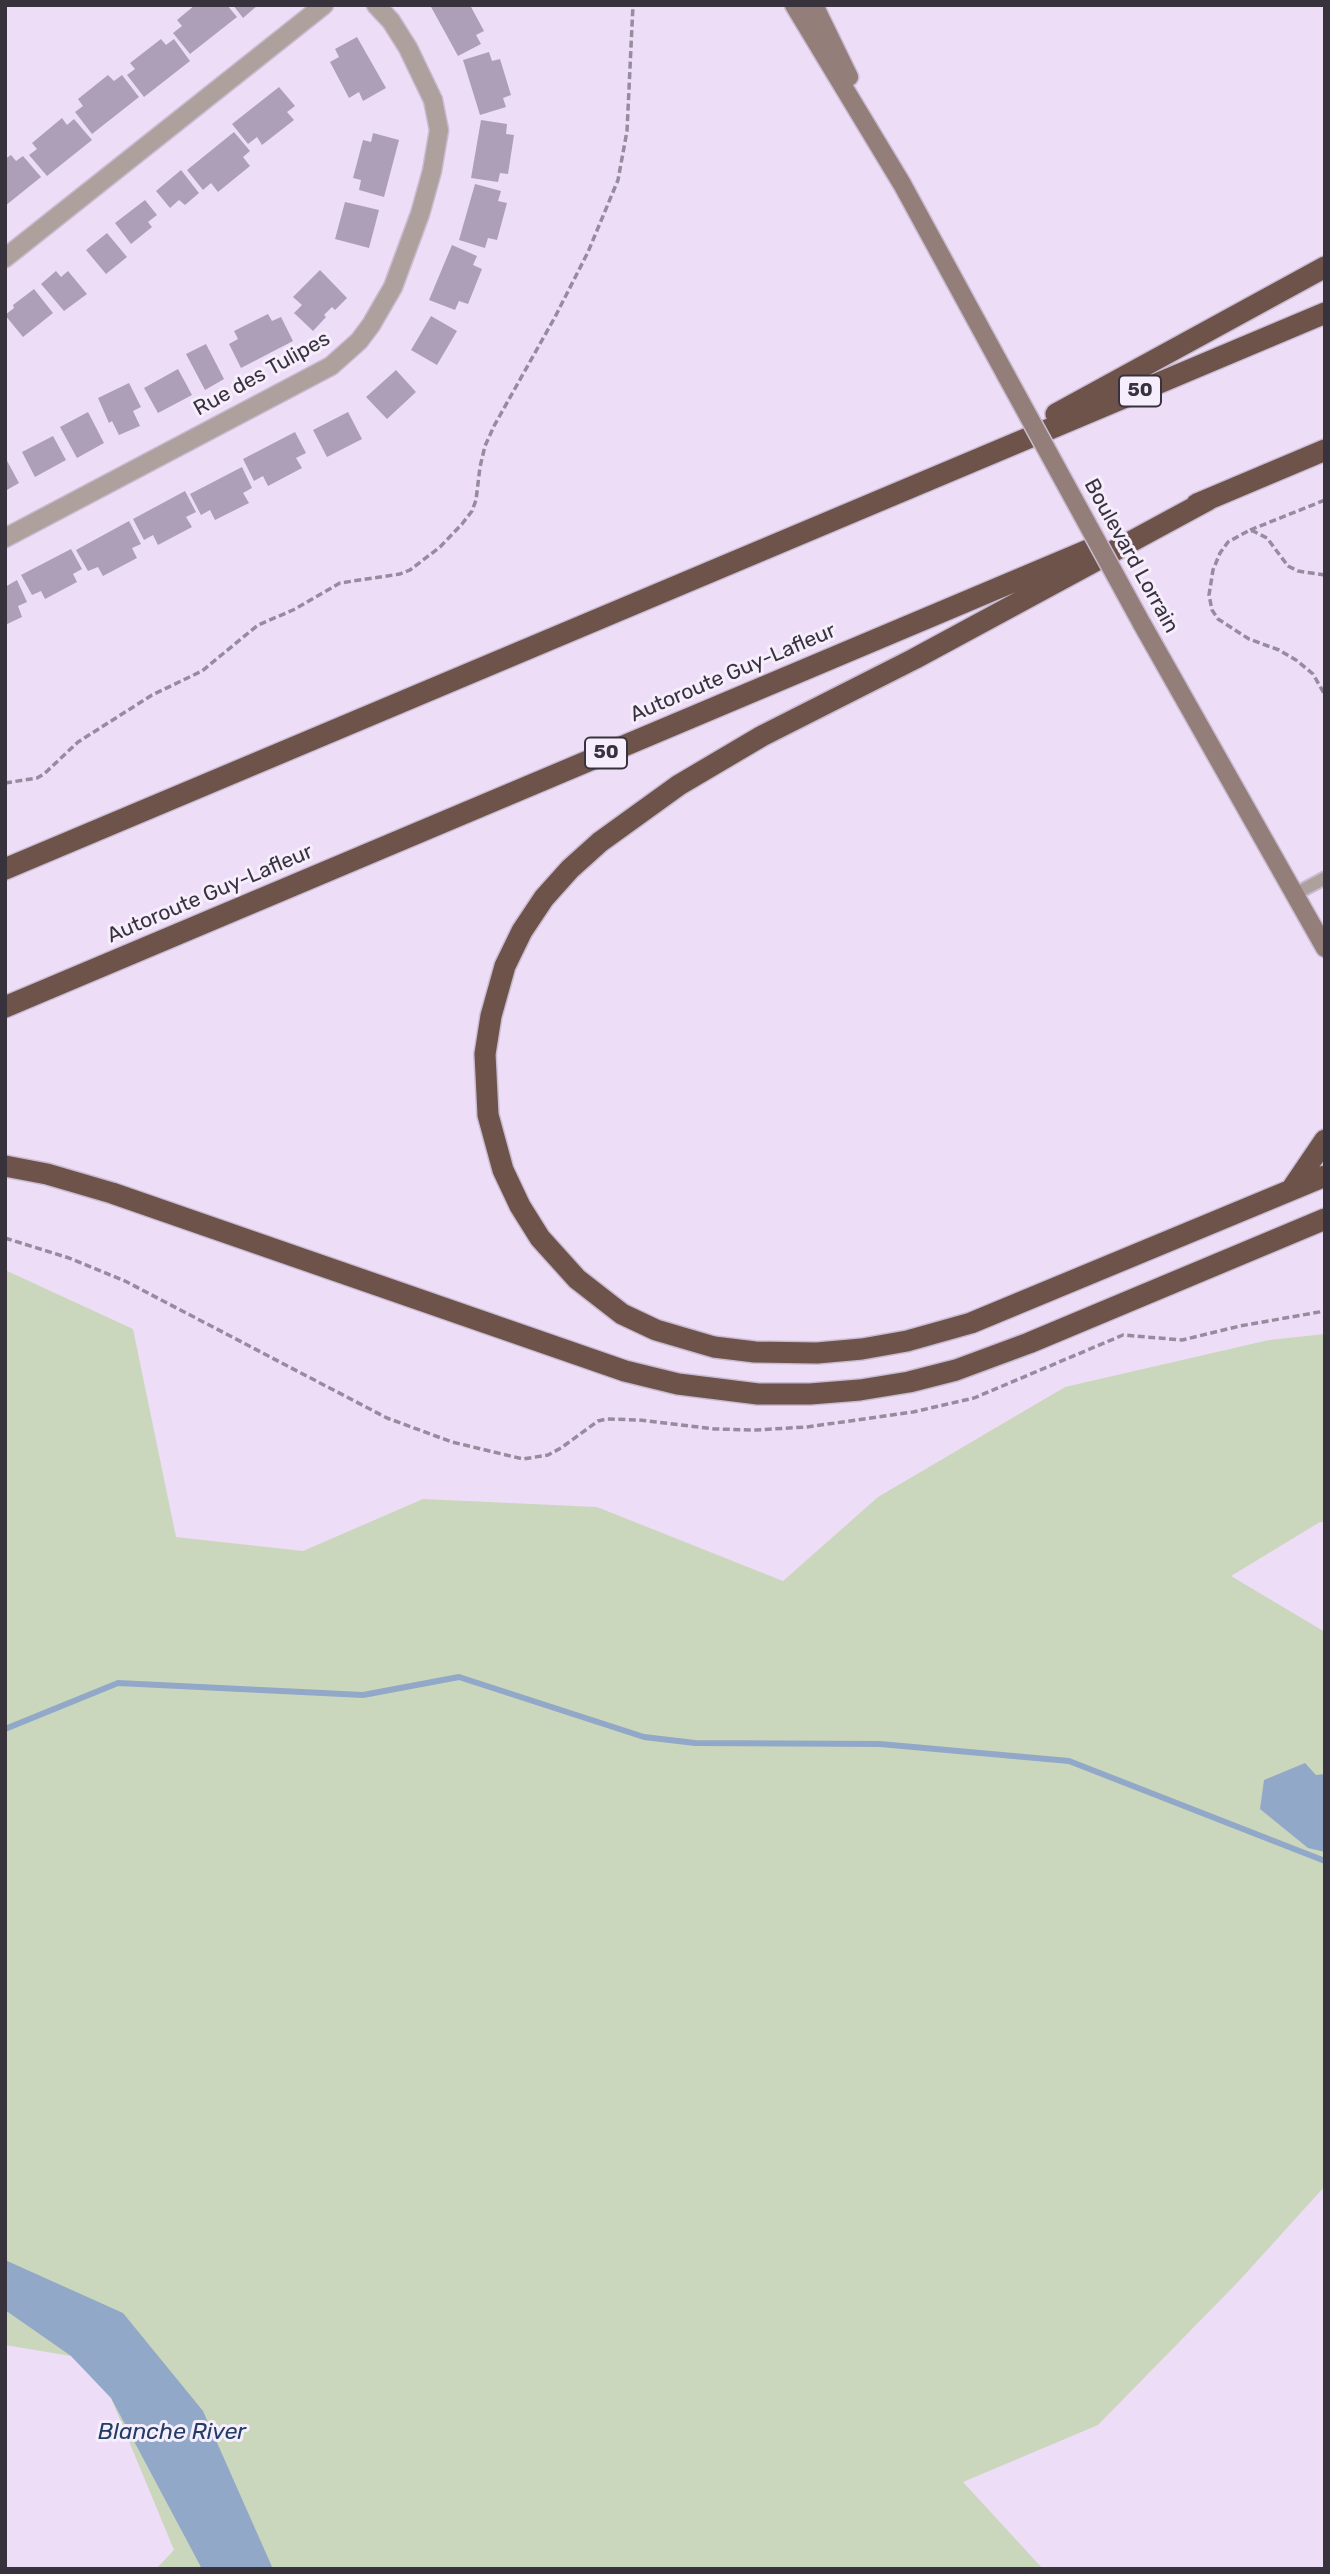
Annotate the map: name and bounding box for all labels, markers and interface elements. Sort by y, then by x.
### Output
street label: Rue des Tulipes [190,326,334,422]
road number: 50 [1119,376,1161,406]
street label: Boulevard Lorrain [1078,475,1184,637]
street label: Autoroute Guy-Lafleur [626,618,840,728]
road number: 50 [585,738,627,768]
street label: Autoroute Guy-Lafleur [103,839,317,949]
water label: Blanche River [98,2418,246,2446]

